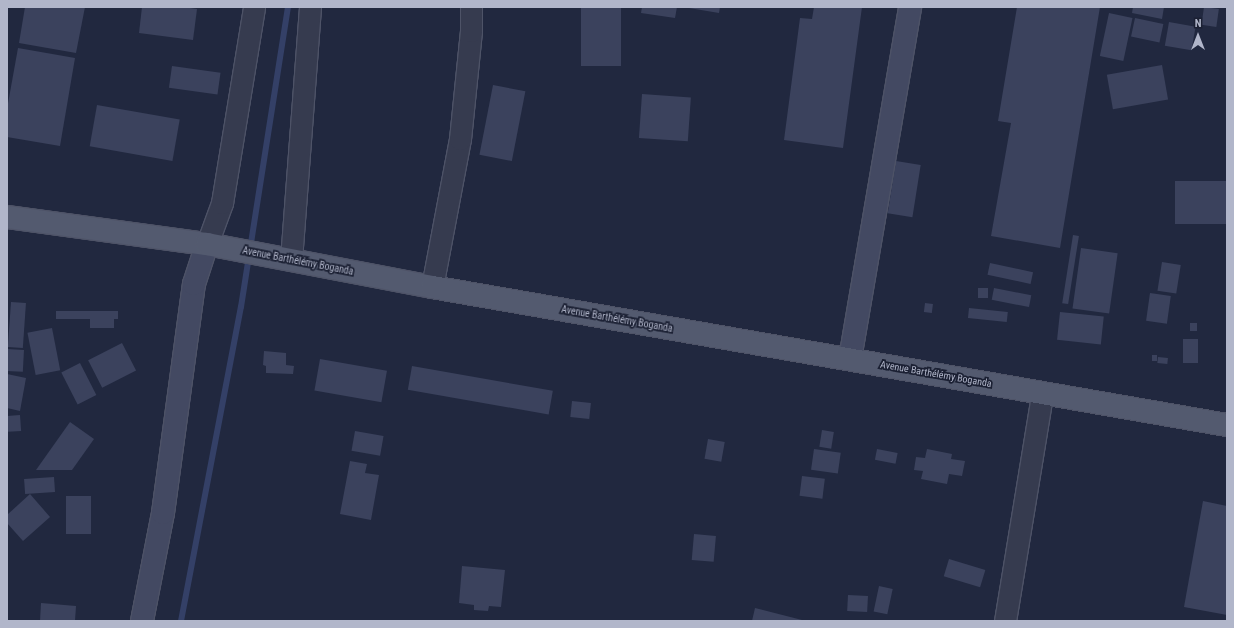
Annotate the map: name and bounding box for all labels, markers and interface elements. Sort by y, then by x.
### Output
north arrow [1178,16,1218,56]
text: N [1195,17,1201,30]
street label: Avenue Barthélémy Boganda [241,244,355,278]
street label: Avenue Barthélémy Boganda [560,303,674,335]
street label: Avenue Barthélémy Boganda [879,358,993,390]

